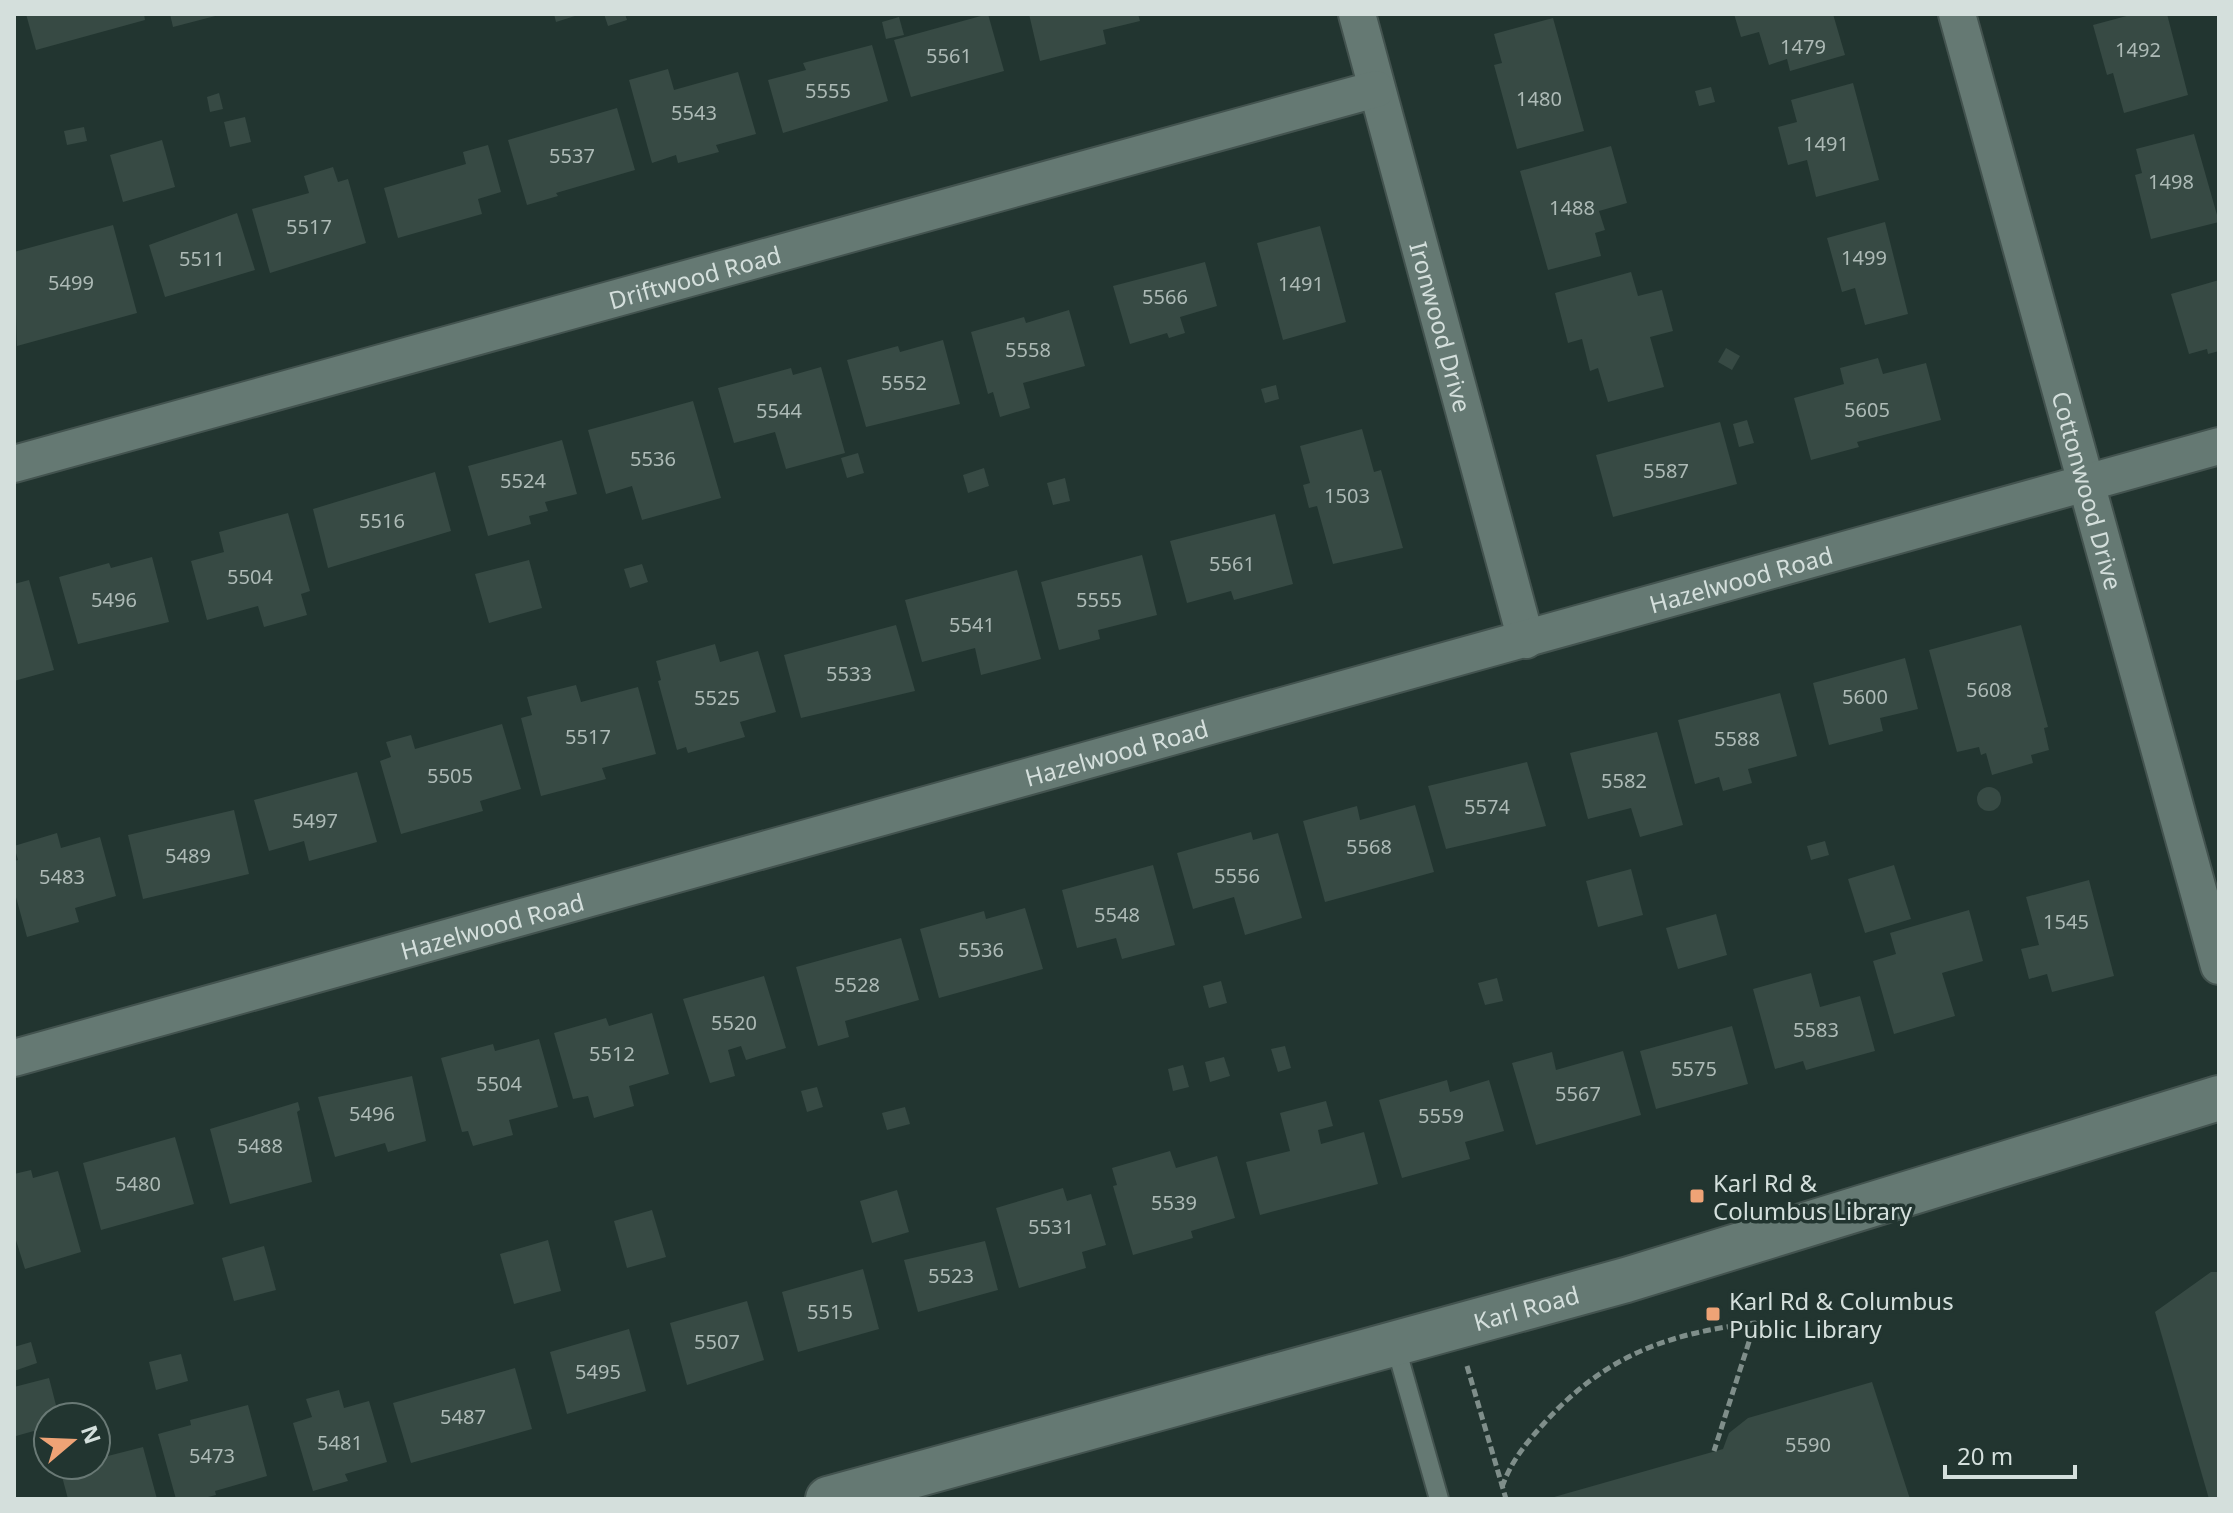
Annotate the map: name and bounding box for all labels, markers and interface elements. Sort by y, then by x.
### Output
house number: 1479 [1780,33,1826,60]
house number: 1492 [2115,36,2161,63]
house number: 5561 [926,42,972,69]
house number: 5555 [805,77,851,104]
house number: 1480 [1516,85,1562,112]
house number: 5543 [671,99,717,126]
house number: 1491 [1803,130,1849,157]
house number: 5537 [549,142,595,169]
house number: 1498 [2148,168,2194,195]
house number: 1488 [1549,194,1595,221]
house number: 5517 [286,213,332,240]
street label: Driftwood Road [605,237,784,316]
street label: Ironwood Drive [1403,238,1480,416]
house number: 1499 [1841,244,1887,271]
house number: 5511 [179,245,225,272]
house number: 5499 [48,269,94,296]
house number: 1491 [1278,270,1324,297]
house number: 5566 [1142,283,1188,310]
house number: 5558 [1005,336,1051,363]
house number: 5552 [881,369,927,396]
street label: Cottonwood Drive [2045,387,2131,593]
house number: 5605 [1844,396,1890,423]
house number: 5544 [756,397,802,424]
house number: 5536 [630,445,676,472]
house number: 5587 [1643,457,1689,484]
house number: 5524 [500,467,546,494]
house number: 1503 [1324,482,1370,509]
house number: 5516 [359,507,405,534]
street label: Hazelwood Road [1645,538,1836,620]
house number: 5561 [1209,550,1255,577]
house number: 5504 [227,563,273,590]
house number: 5496 [91,586,137,613]
house number: 5555 [1076,586,1122,613]
house number: 5541 [949,611,995,638]
house number: 5533 [826,660,872,687]
house number: 5608 [1966,676,2012,703]
house number: 5600 [1842,683,1888,710]
house number: 5525 [694,684,740,711]
street label: Hazelwood Road [1021,711,1212,793]
house number: 5517 [565,723,611,750]
house number: 5588 [1714,725,1760,752]
house number: 5505 [427,762,473,789]
house number: 5582 [1601,767,1647,794]
house number: 5574 [1464,793,1510,820]
house number: 5497 [292,807,338,834]
house number: 5568 [1346,833,1392,860]
house number: 5489 [165,842,211,869]
house number: 5556 [1214,862,1260,889]
house number: 5483 [39,863,85,890]
street label: Hazelwood Road [396,884,587,967]
house number: 5548 [1094,901,1140,928]
house number: 1545 [2043,908,2089,935]
house number: 5536 [958,936,1004,963]
house number: 5528 [834,971,880,998]
house number: 5520 [711,1009,757,1036]
house number: 5583 [1793,1016,1839,1043]
house number: 5512 [589,1040,635,1067]
house number: 5575 [1671,1055,1717,1082]
house number: 5504 [476,1070,522,1097]
house number: 5567 [1555,1080,1601,1107]
house number: 5496 [349,1100,395,1127]
house number: 5559 [1418,1102,1464,1129]
house number: 5488 [237,1132,283,1159]
place label: Karl Rd & Columbus Library [1713,1166,1913,1227]
house number: 5480 [115,1170,161,1197]
marker: Karl Rd & Columbus Library [1688,1187,1706,1205]
house number: 5539 [1151,1189,1197,1216]
house number: 5531 [1028,1213,1074,1240]
house number: 5523 [928,1262,974,1289]
street label: Karl Road [1470,1277,1583,1338]
place label: Karl Rd & Columbus Public Library [1729,1284,1954,1345]
house number: 5515 [807,1298,853,1325]
marker: Karl Rd & Columbus Public Library [1704,1305,1722,1323]
house number: 5507 [694,1328,740,1355]
house number: 5495 [575,1358,621,1385]
north arrow [32,1401,112,1481]
house number: 5487 [440,1403,486,1430]
text: N [75,1421,109,1448]
house number: 5481 [317,1429,363,1456]
scale bar [1945,1429,2075,1479]
house number: 5590 [1785,1431,1831,1458]
text: 20 m [1957,1439,2013,1472]
house number: 5473 [189,1442,235,1469]

